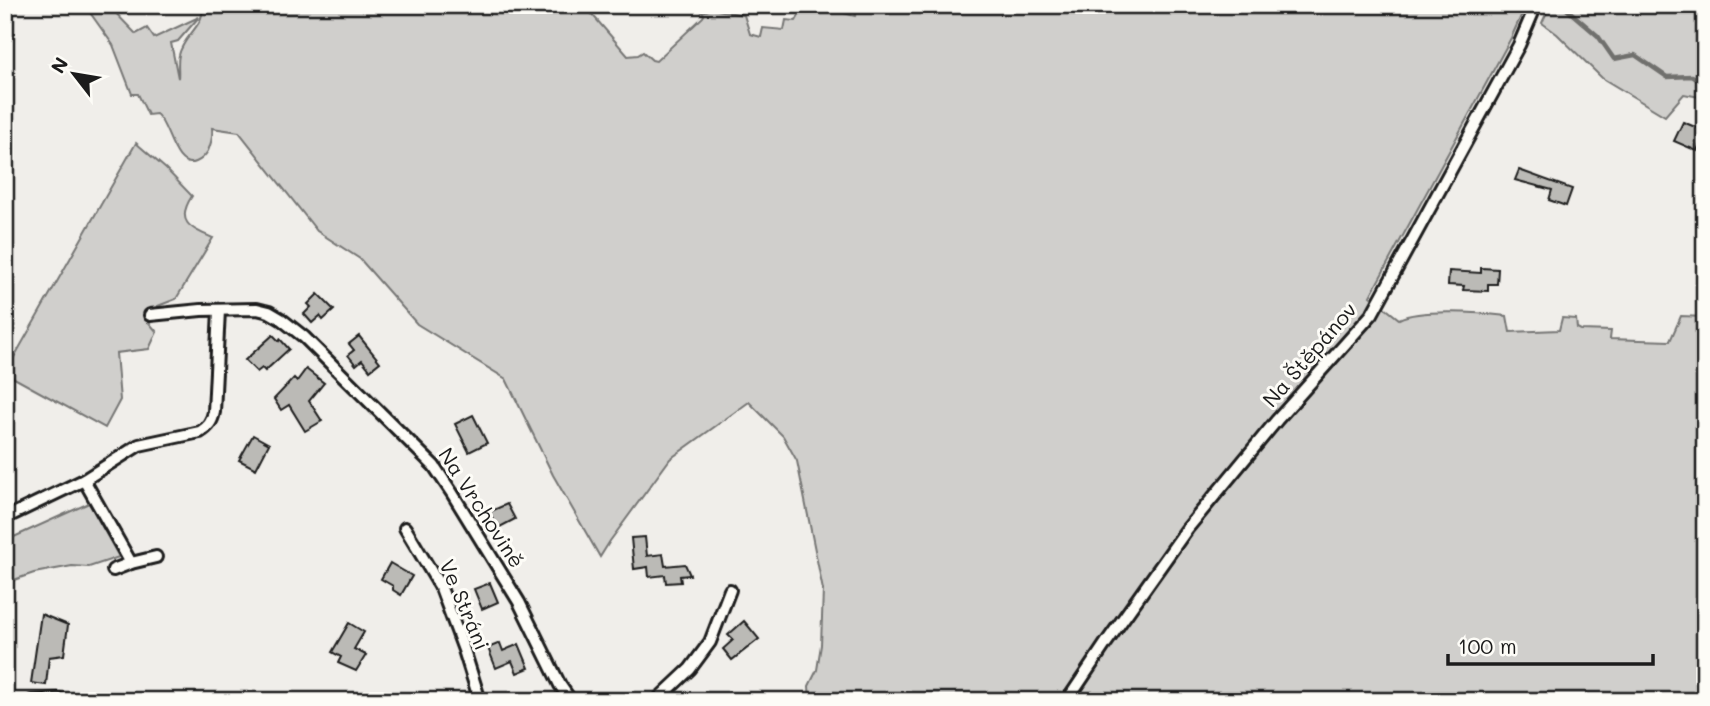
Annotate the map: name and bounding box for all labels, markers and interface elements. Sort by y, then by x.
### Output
north arrow [38,38,108,108]
text: N [45,52,73,78]
street label: Na Štěpánov [1256,296,1362,412]
street label: Na Vrchovině [433,442,531,572]
street label: Ve Stráni [434,555,497,654]
scale bar [1448,622,1652,666]
text: 100 m [1458,632,1517,659]

